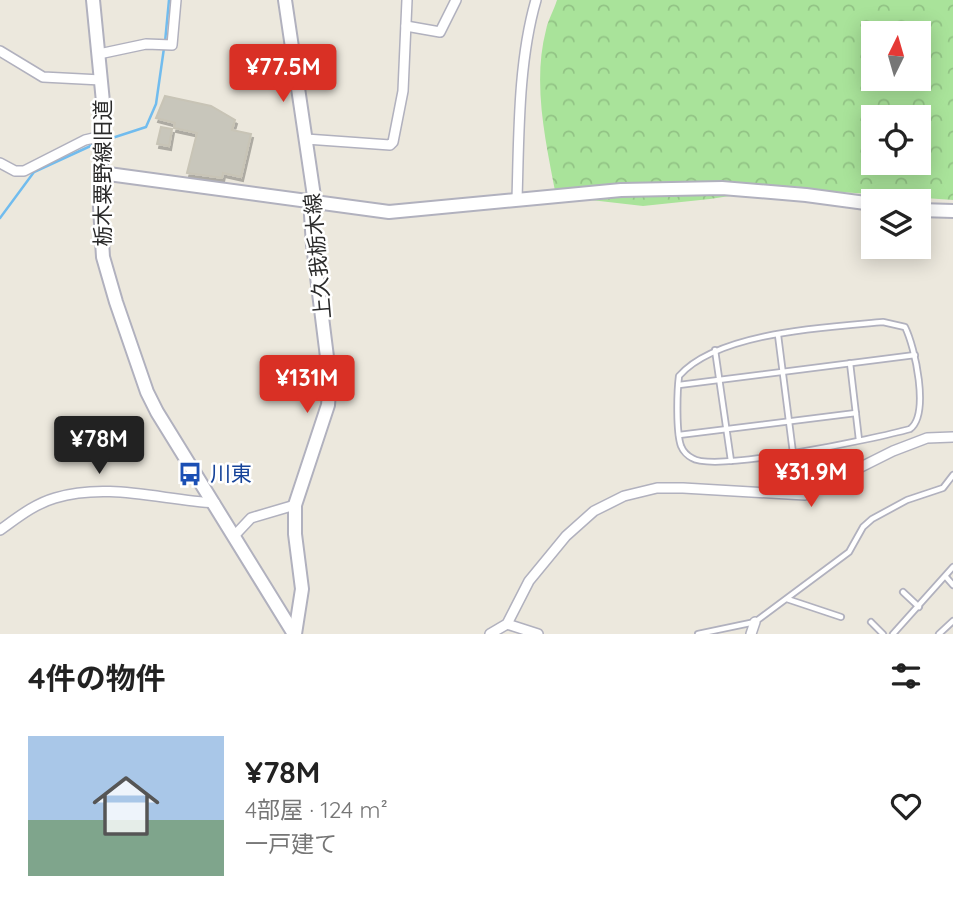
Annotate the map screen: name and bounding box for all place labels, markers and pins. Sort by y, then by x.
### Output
pin: ¥77.5M [226,44,340,104]
pin: ¥131M [258,356,356,415]
pin: ¥78M [58,416,140,476]
pin: ¥31.9M [754,449,868,509]
bus stop icon: 川東 [176,460,204,488]
place label: 川東 [210,460,252,486]

